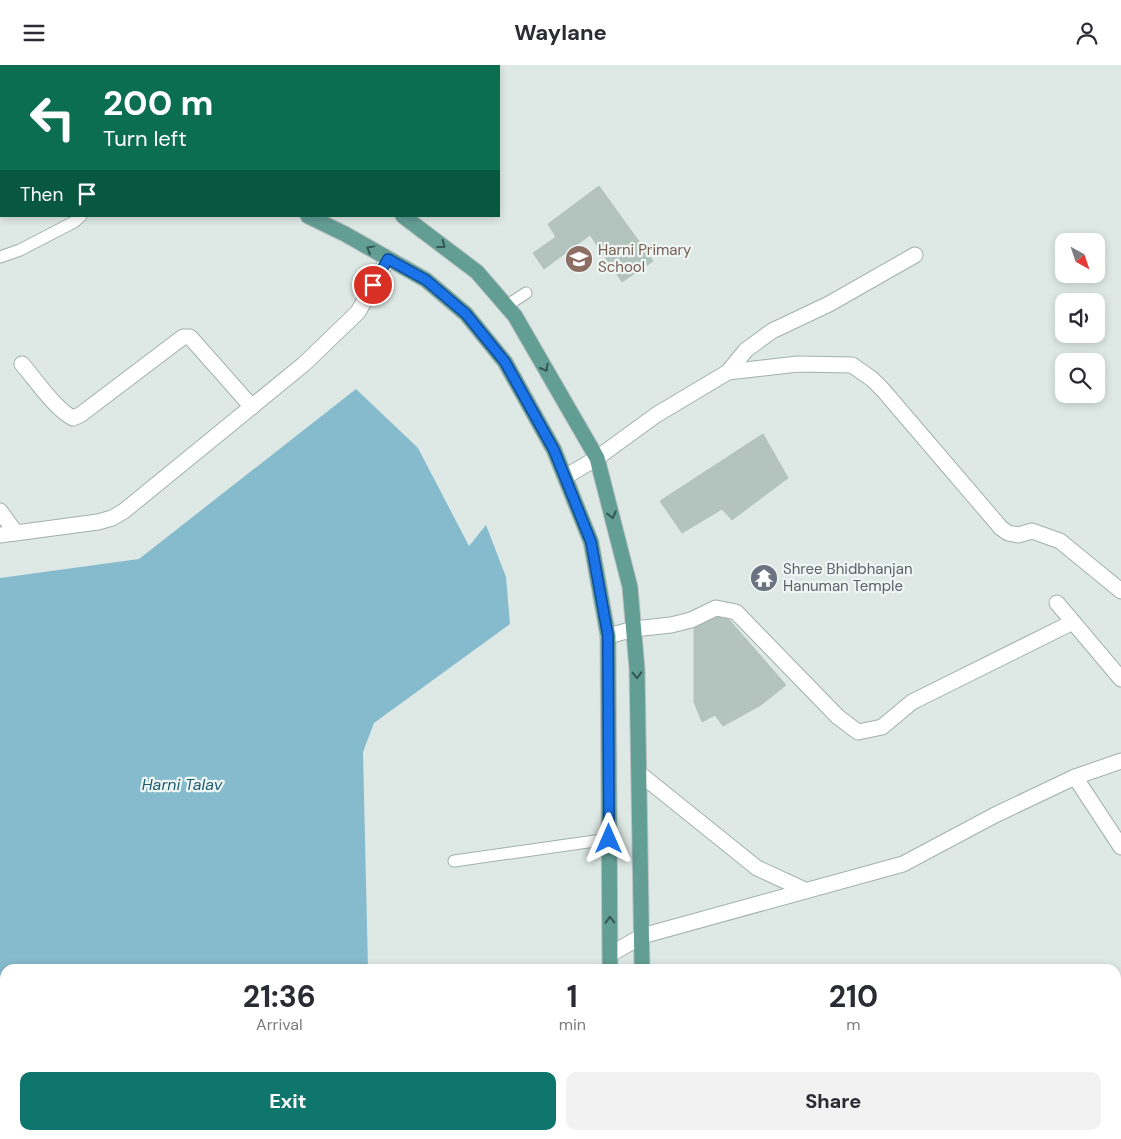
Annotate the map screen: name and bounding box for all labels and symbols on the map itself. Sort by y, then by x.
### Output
north arrow [1055,233,1105,283]
one-way arrow [436,240,445,248]
place label: Harni Primary School [598,240,692,277]
school or university icon: Harni Primary School [564,244,594,274]
one-way arrow [367,245,376,255]
pin [352,264,394,306]
one-way arrow [539,363,549,372]
one-way arrow [606,510,617,519]
place label: Shree Bhidbhanjan Hanuman Temple [783,559,913,596]
temple icon: Shree Bhidbhanjan Hanuman Temple [749,563,779,593]
one-way arrow [632,672,642,679]
water label: Harni Talav [142,774,223,795]
position arrow [582,812,634,864]
one-way arrow [605,916,615,924]

